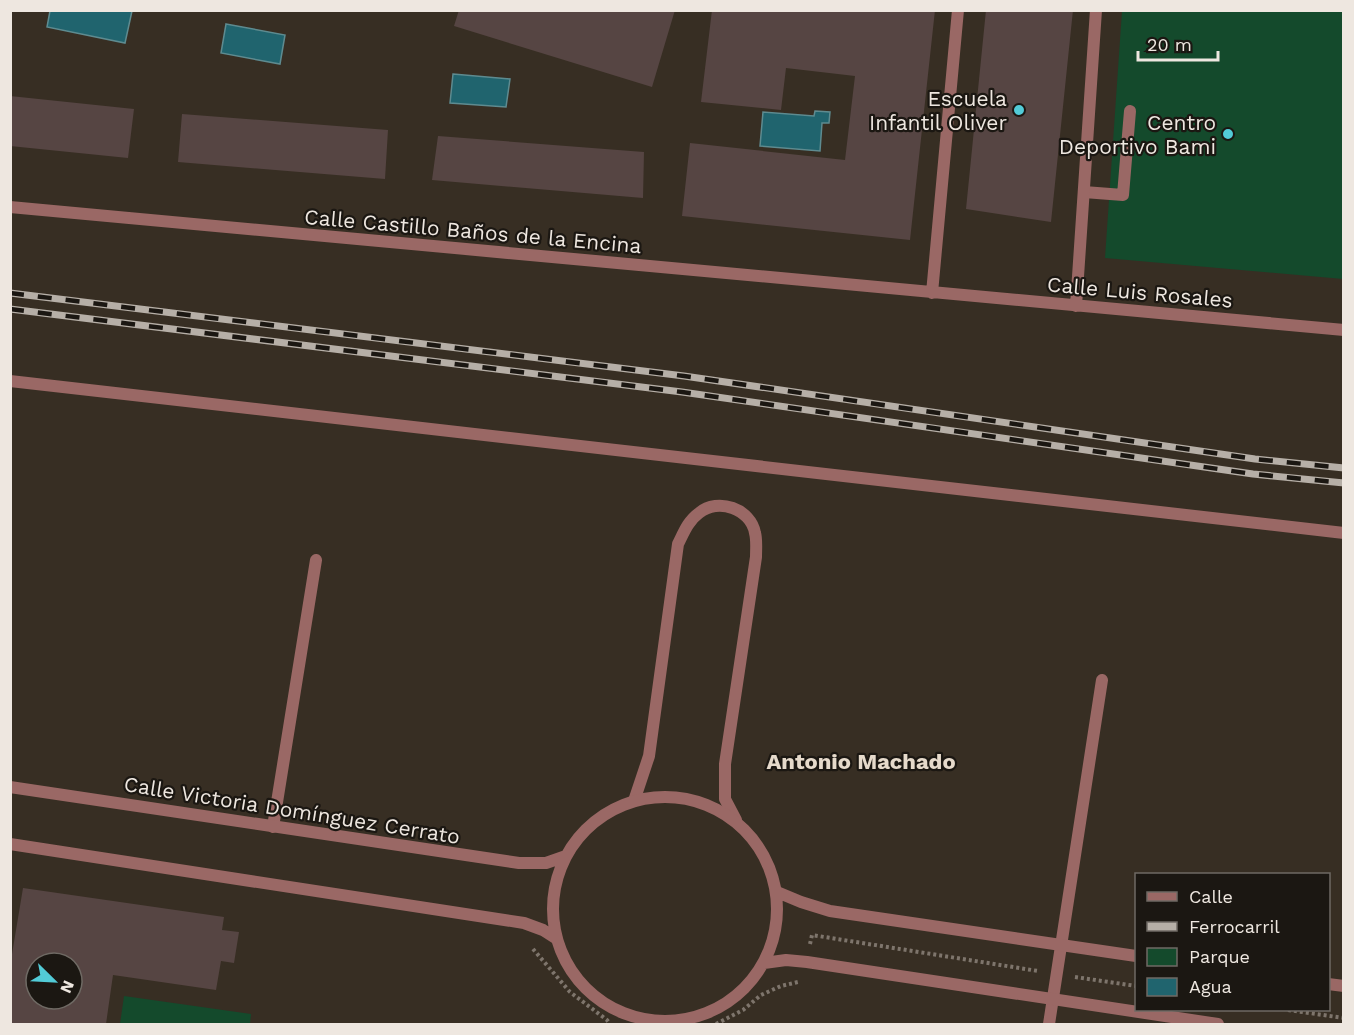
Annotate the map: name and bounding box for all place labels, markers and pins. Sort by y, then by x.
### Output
place label: Escuela Infantil Oliver [869,86,1007,135]
marker: Escuela Infantil Oliver [1012,103,1026,117]
place label: Centro Deportivo Bami [1059,110,1216,159]
marker: Centro Deportivo Bami [1221,127,1235,141]

